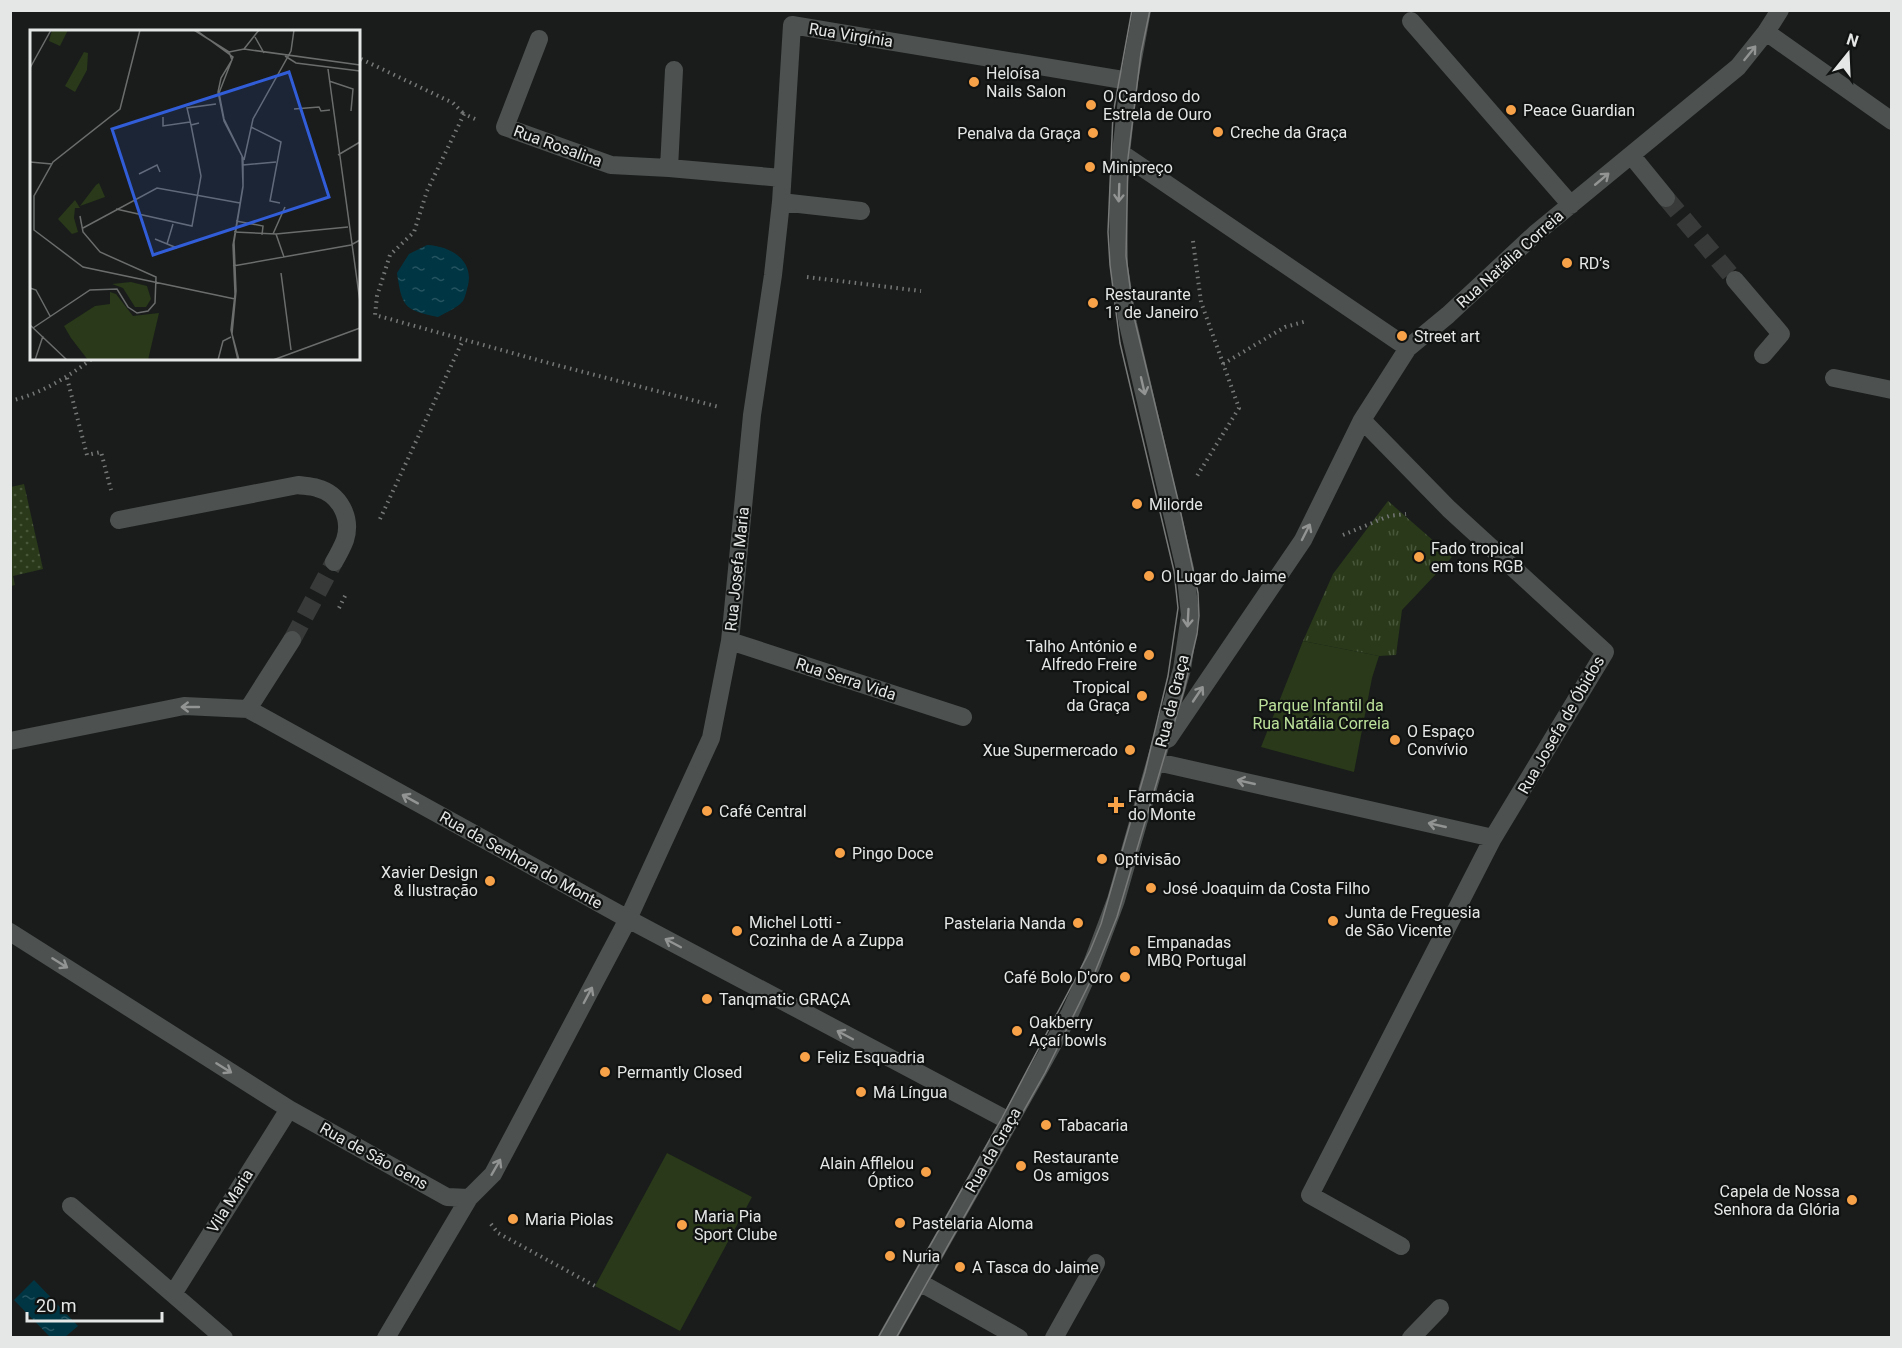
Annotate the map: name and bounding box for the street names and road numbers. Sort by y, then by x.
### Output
street label: Rua Virgínia [807,19,895,51]
street label: Rua Rosalina [511,121,605,171]
street label: Rua Natália Correia [1453,206,1567,312]
street label: Rua Josefa Maria [721,506,753,632]
street label: Rua Josefa de Óbidos [1513,652,1608,797]
street label: Rua da Graça [1151,653,1193,749]
street label: Rua Serra Vida [793,654,899,704]
street label: Rua da Senhora do Monte [436,807,606,913]
street label: Rua da Graça [961,1104,1025,1196]
street label: Rua de São Gens [317,1118,431,1194]
street label: Vila Maria [203,1166,257,1236]

